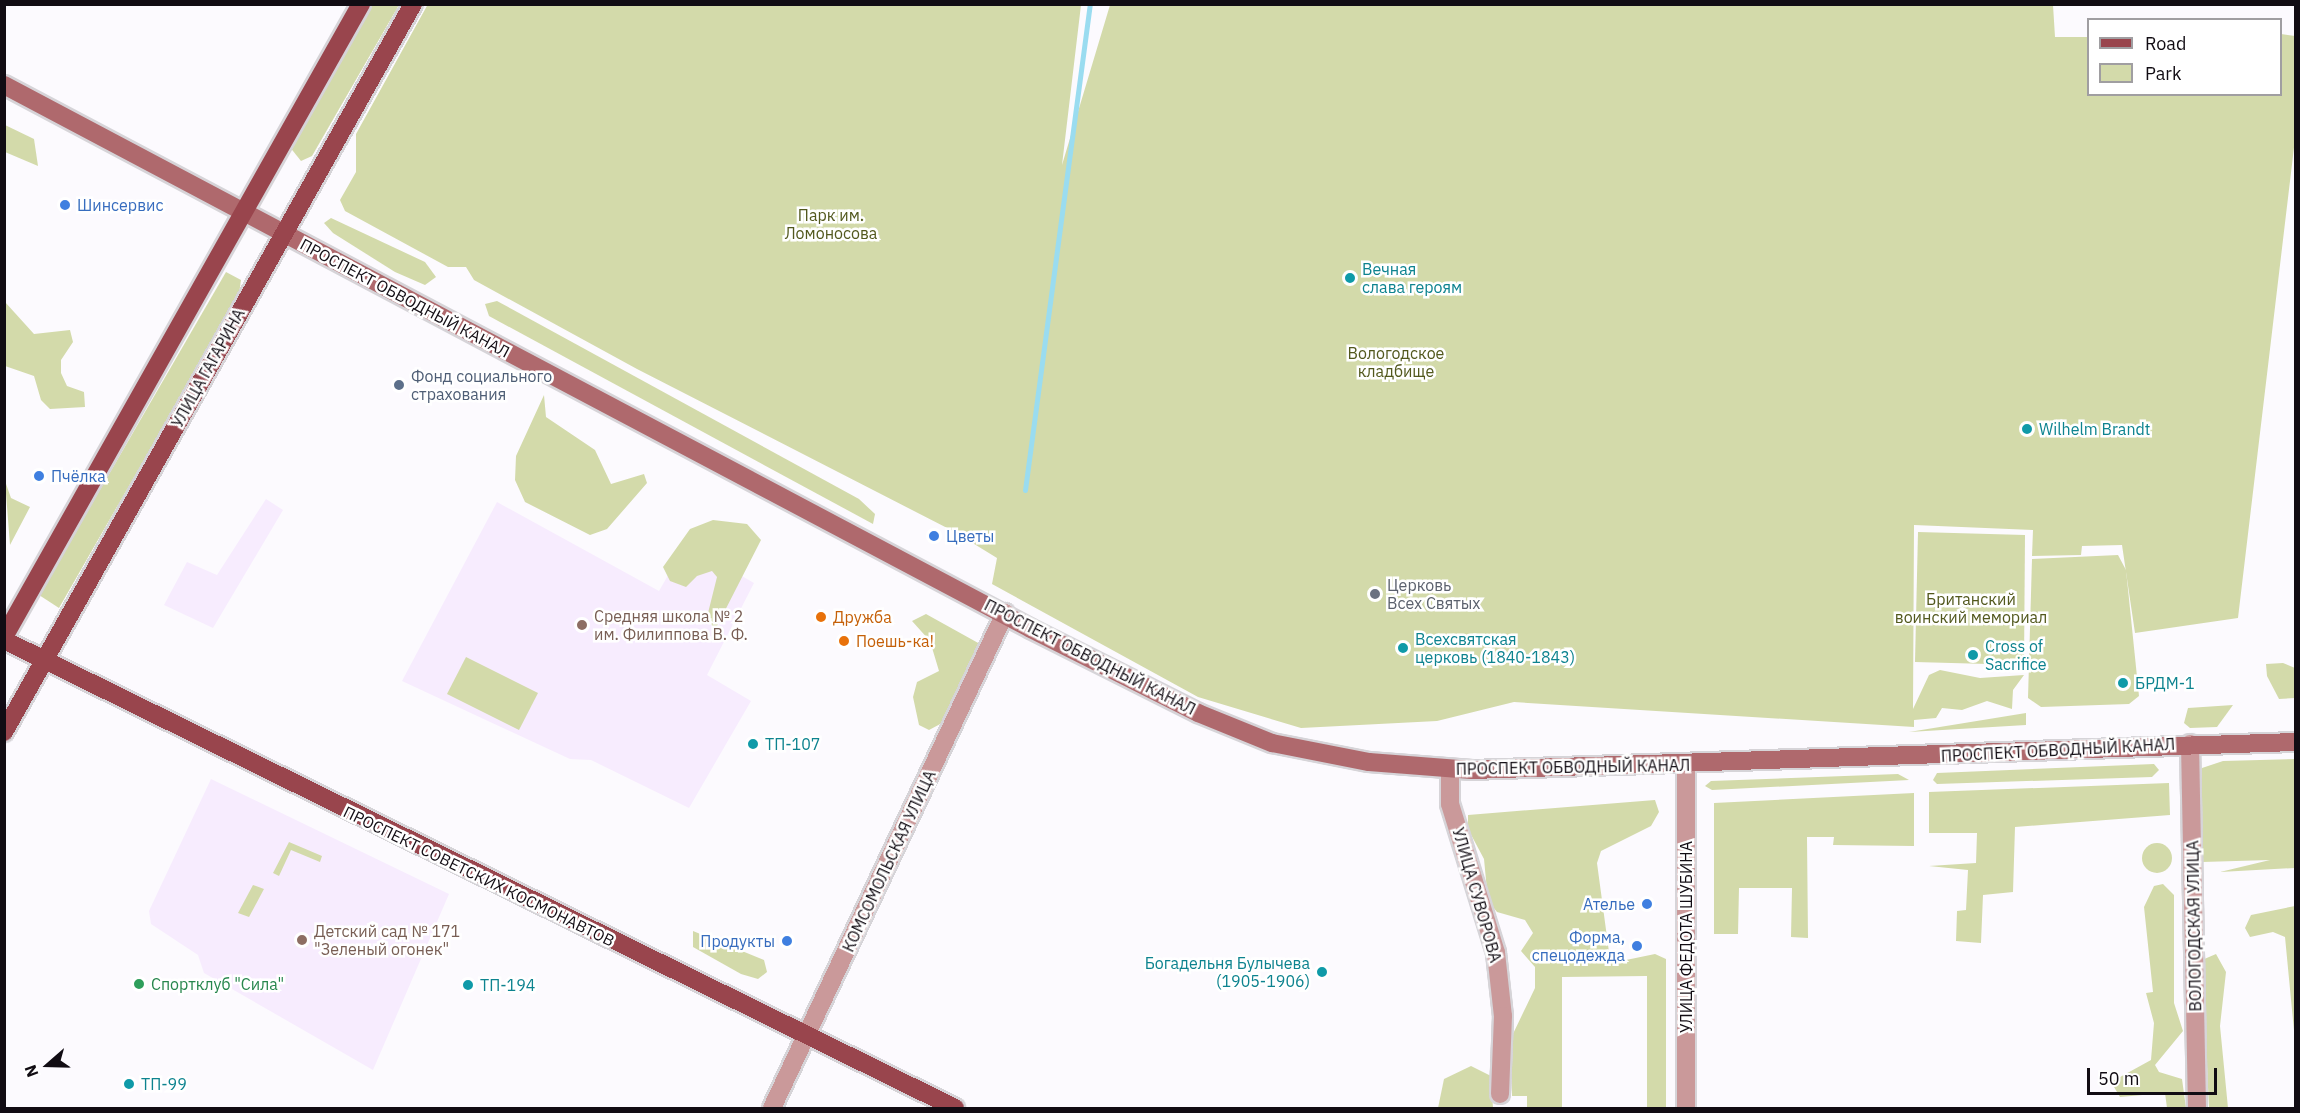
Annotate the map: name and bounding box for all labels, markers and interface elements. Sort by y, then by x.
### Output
legend [2087,18,2282,96]
text: Road [2145,32,2186,55]
text: Park [2145,62,2181,85]
place label: Шинсервис [77,195,164,215]
marker: Шинсервис [58,198,72,212]
park label: Парк им. Ломоносова [785,205,877,243]
street label: ПРОСПЕКТ ОБВОДНЫЙ КАНАЛ [297,234,513,362]
place label: Вечная слава героям [1362,259,1462,297]
marker: Вечная слава героям [1343,271,1357,285]
street label: УЛИЦА ГАГАРИНА [167,305,249,431]
park label: Вологодское кладбище [1348,343,1444,381]
place label: Фонд социального страхования [411,366,552,404]
marker: Фонд социального страхования [392,378,406,392]
place label: Wilhelm Brandt [2039,419,2150,439]
marker: Wilhelm Brandt [2020,422,2034,436]
place label: Пчёлка [51,466,106,486]
marker: Пчёлка [32,469,46,483]
place label: Цветы [946,526,994,546]
marker: Цветы [927,529,941,543]
place label: Церковь Всех Святых [1387,575,1480,613]
marker: Церковь Всех Святых [1368,587,1382,601]
park label: Британский воинский мемориал [1895,589,2047,627]
street label: ПРОСПЕКТ ОБВОДНЫЙ КАНАЛ [981,595,1199,719]
place label: Средняя школа № 2 им. Филиппова В. Ф. [594,606,748,644]
place label: Дружба [833,607,892,627]
marker: Дружба [814,610,828,624]
marker: Средняя школа № 2 им. Филиппова В. Ф. [575,618,589,632]
place label: Всехсвятская церковь (1840-1843) [1415,629,1575,667]
place label: Поешь-ка! [856,631,934,651]
marker: Поешь-ка! [837,634,851,648]
place label: Cross of Sacrifice [1985,636,2047,674]
marker: Всехсвятская церковь (1840-1843) [1396,641,1410,655]
marker: Cross of Sacrifice [1966,648,1980,662]
place label: БРДМ-1 [2135,673,2195,693]
marker: БРДМ-1 [2116,676,2130,690]
place label: ТП-107 [765,734,820,754]
street label: ПРОСПЕКТ ОБВОДНЫЙ КАНАЛ [1940,734,2176,766]
marker: ТП-107 [746,737,760,751]
street label: ПРОСПЕКТ ОБВОДНЫЙ КАНАЛ [1456,755,1690,779]
street label: КОМСОМОЛЬСКАЯ УЛИЦА [838,767,940,955]
street label: ПРОСПЕКТ СОВЕТСКИХ КОСМОНАВТОВ [340,802,618,950]
street label: УЛИЦА СУВОРОВА [1449,825,1505,965]
street label: ВОЛОГОДСКАЯ УЛИЦА [2183,840,2205,1012]
street label: УЛИЦА ФЕДОТА ШУБИНА [1676,841,1696,1033]
place label: Ателье [1583,894,1635,914]
marker: Ателье [1640,897,1654,911]
place label: Детский сад № 171 "Зеленый огонек" [314,921,460,959]
place label: Форма, спецодежда [1532,927,1625,965]
place label: Продукты [700,931,775,951]
marker: Детский сад № 171 "Зеленый огонек" [295,933,309,947]
marker: Продукты [780,934,794,948]
marker: Форма, спецодежда [1630,939,1644,953]
place label: Богадельня Булычева (1905-1906) [1145,953,1310,991]
marker: Богадельня Булычева (1905-1906) [1315,965,1329,979]
place label: Спортклуб "Сила" [151,974,284,994]
place label: ТП-194 [480,975,535,995]
marker: Спортклуб "Сила" [132,977,146,991]
marker: ТП-194 [461,978,475,992]
north arrow [18,1035,78,1095]
scale bar [2090,1056,2220,1094]
text: N [20,1062,42,1080]
text: 50 m [2098,1067,2140,1090]
place label: ТП-99 [141,1074,187,1094]
marker: ТП-99 [122,1077,136,1091]

